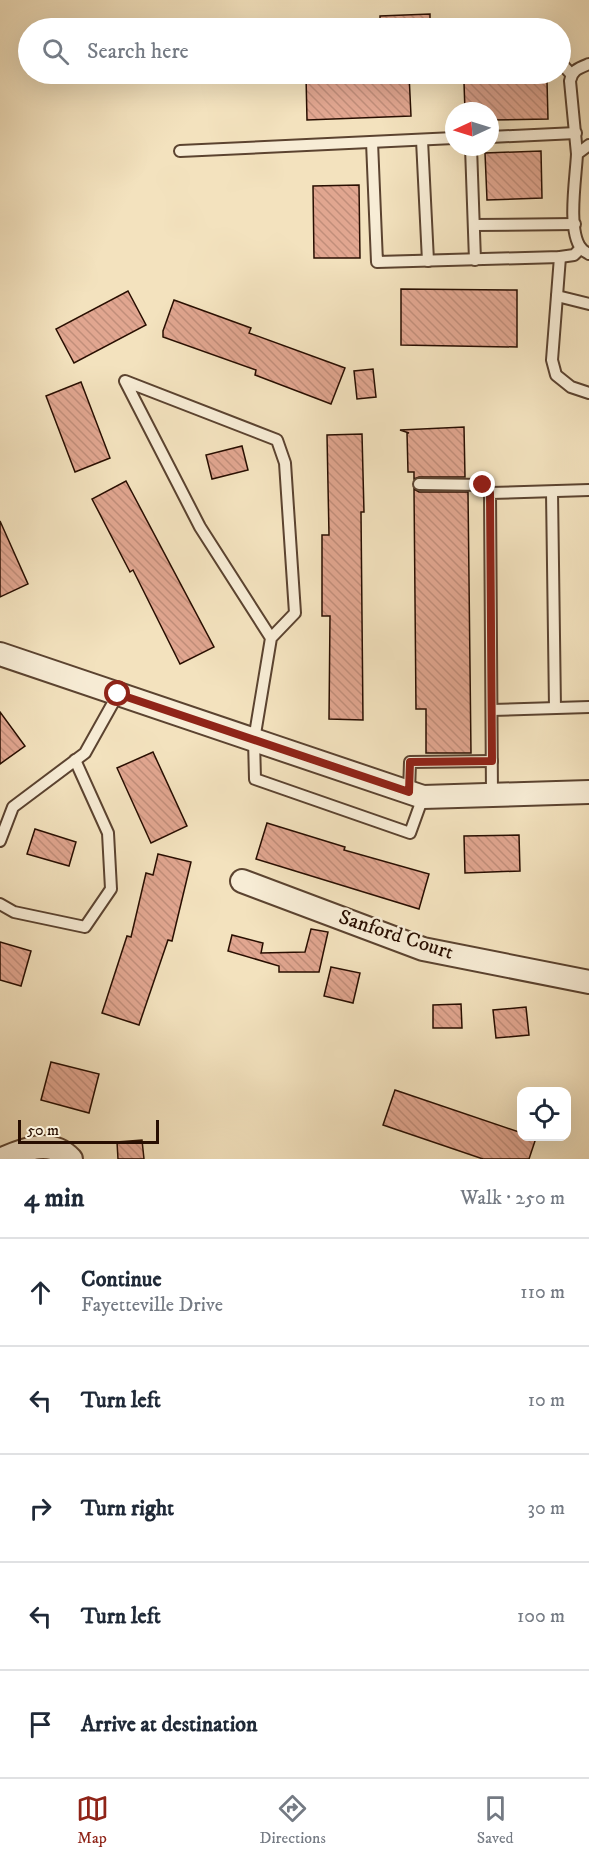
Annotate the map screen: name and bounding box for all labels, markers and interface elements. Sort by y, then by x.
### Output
search box [18,18,571,84]
icon: search [39,35,72,68]
text: Search here [87,38,189,65]
north arrow [445,102,499,156]
route end [469,471,495,497]
route start [104,680,130,706]
street label: Sanford Court [335,904,457,966]
map controls [517,1087,571,1141]
button: locate [517,1087,571,1141]
scale bar [18,1117,159,1144]
text: 50 m [27,1120,59,1140]
text: 4 min [24,1182,84,1215]
text: Walk · 250 m [460,1186,565,1211]
text: Continue [81,1266,162,1293]
icon: ahead [24,1276,57,1309]
text: 110 m [520,1280,565,1305]
text: Fayetteville Drive [81,1293,223,1318]
icon: left [24,1384,57,1417]
text: Turn left [81,1387,161,1414]
text: 10 m [528,1388,565,1413]
icon: right [24,1492,57,1525]
text: Turn right [81,1495,174,1522]
text: 30 m [527,1496,565,1521]
icon: left [24,1600,57,1633]
text: Turn left [81,1603,161,1630]
text: 100 m [517,1604,565,1629]
icon: arrive [24,1708,57,1741]
text: Arrive at destination [81,1711,258,1738]
tab: Map [76,1792,109,1848]
tab: Directions [260,1792,326,1848]
tab: Saved [477,1792,514,1848]

